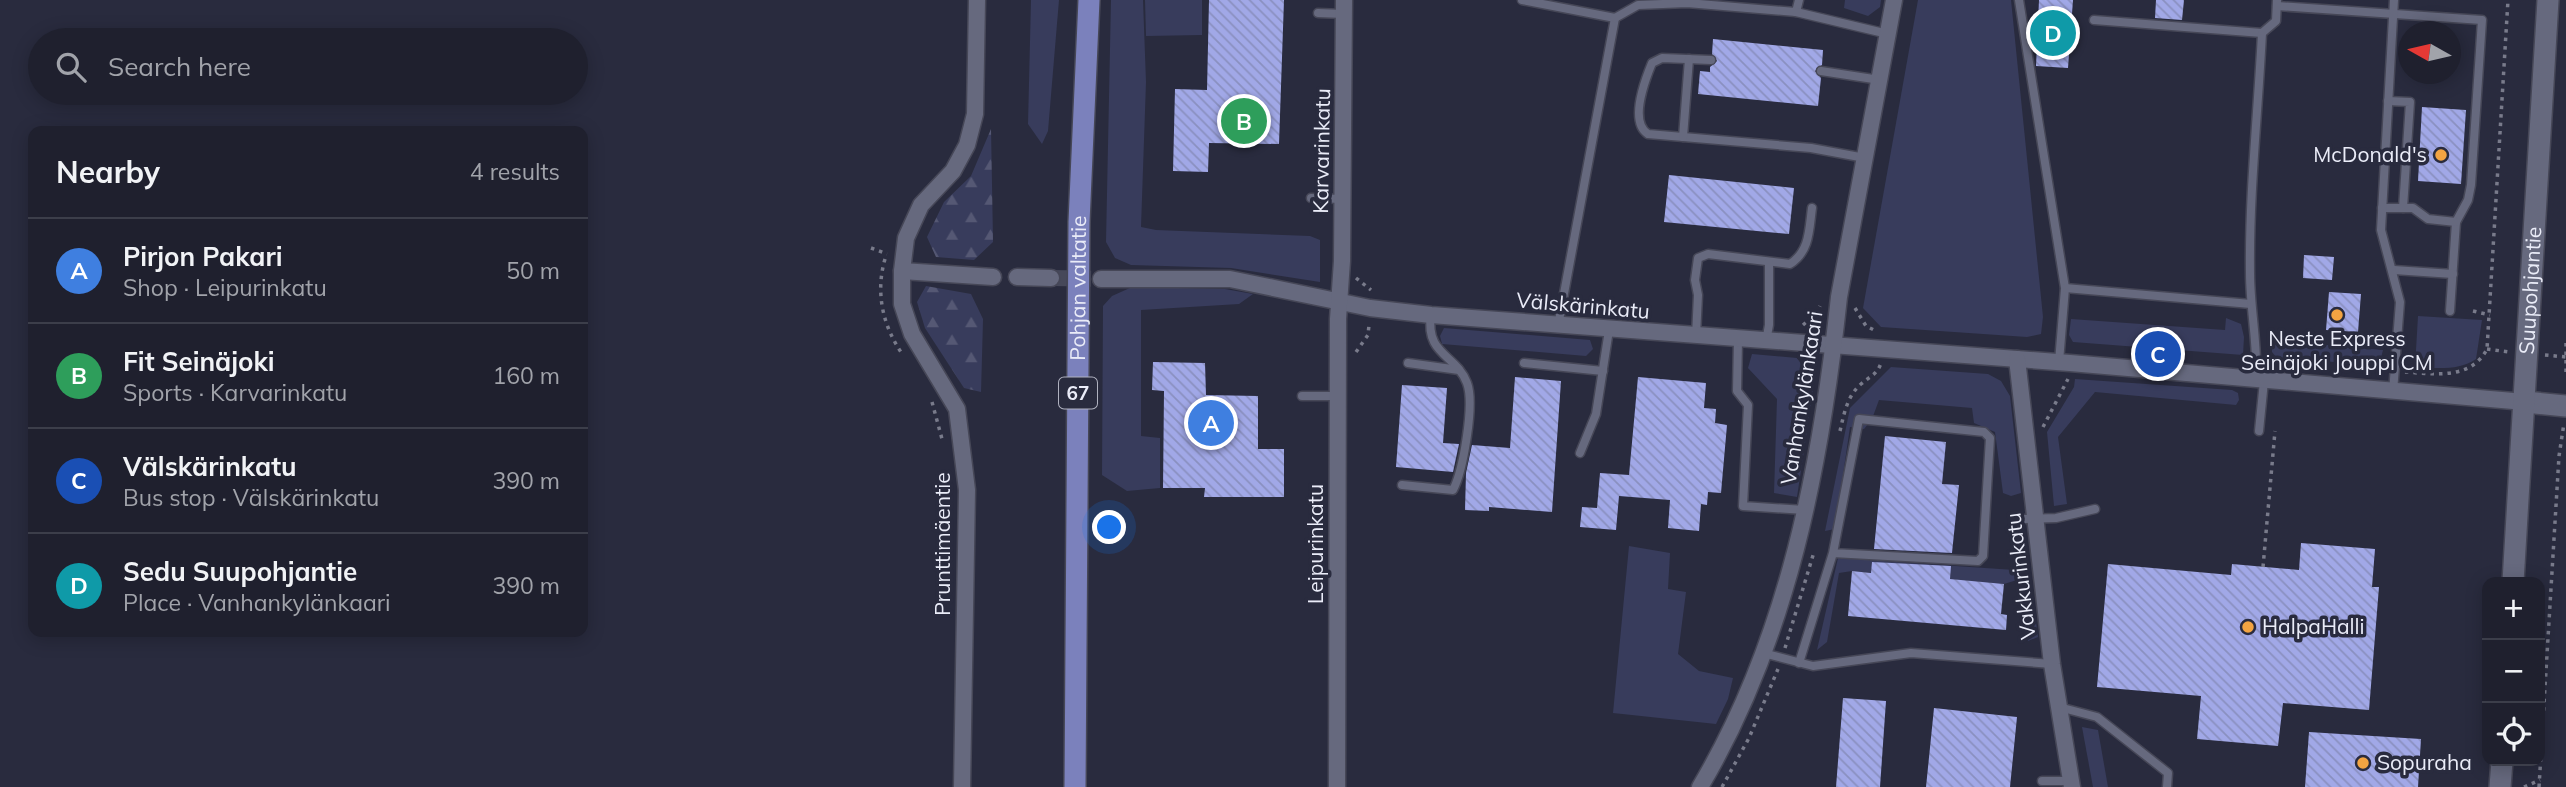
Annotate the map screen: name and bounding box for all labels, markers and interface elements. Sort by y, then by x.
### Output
pin: D [2030,7,2076,59]
north arrow [2398,21,2461,84]
search box [28,28,588,105]
icon: search [52,48,90,86]
text: Search here [108,50,251,83]
street label: Karvarinkatu [1307,88,1335,214]
pin: B [1221,95,1267,147]
place label: McDonald's [2313,141,2427,167]
marker: McDonald's [2433,147,2449,163]
text: Nearby [56,153,160,191]
text: 4 results [470,157,560,186]
street label: Pohjan valtatie [1064,215,1091,361]
street label: Suupohjantie [2513,226,2546,355]
text: Pirjon Pakari [123,240,282,273]
text: A [70,256,88,285]
text: 50 m [506,256,560,285]
text: Shop · Leipurinkatu [123,273,327,302]
street label: Välskärinkatu [1515,286,1651,324]
marker: Neste Express Seinäjoki Jouppi CM [2329,307,2345,323]
street label: Vanhankylänkaari [1774,309,1828,487]
place label: Neste Express Seinäjoki Jouppi CM [2241,325,2433,375]
pin: C [2135,328,2181,380]
text: Fit Seinäjoki [123,345,275,378]
text: B [71,361,87,390]
text: 160 m [492,361,560,390]
text: Sports · Karvarinkatu [123,378,347,407]
road number: 67 [1059,378,1097,408]
pin: A [1188,397,1234,449]
text: Välskärinkatu [123,450,297,483]
text: C [71,466,87,495]
text: 390 m [492,466,560,495]
street label: Prunttimäentie [929,472,955,616]
text: Bus stop · Välskärinkatu [123,483,379,512]
street label: Leipurinkatu [1302,484,1328,604]
your location [1092,510,1126,544]
street label: Vakkurinkatu [1999,511,2041,641]
text: Sedu Suupohjantie [123,555,357,588]
text: D [70,571,88,600]
text: 390 m [492,571,560,600]
map controls [2482,577,2545,766]
button: + [2482,577,2545,640]
text: Place · Vanhankylänkaari [123,588,391,617]
place label: HalpaHalli [2262,613,2365,639]
marker: HalpaHalli [2240,619,2256,635]
button: − [2482,640,2545,703]
button: locate [2482,703,2545,766]
place label: Sopuraha [2377,749,2472,775]
marker: Sopuraha [2355,755,2371,771]

